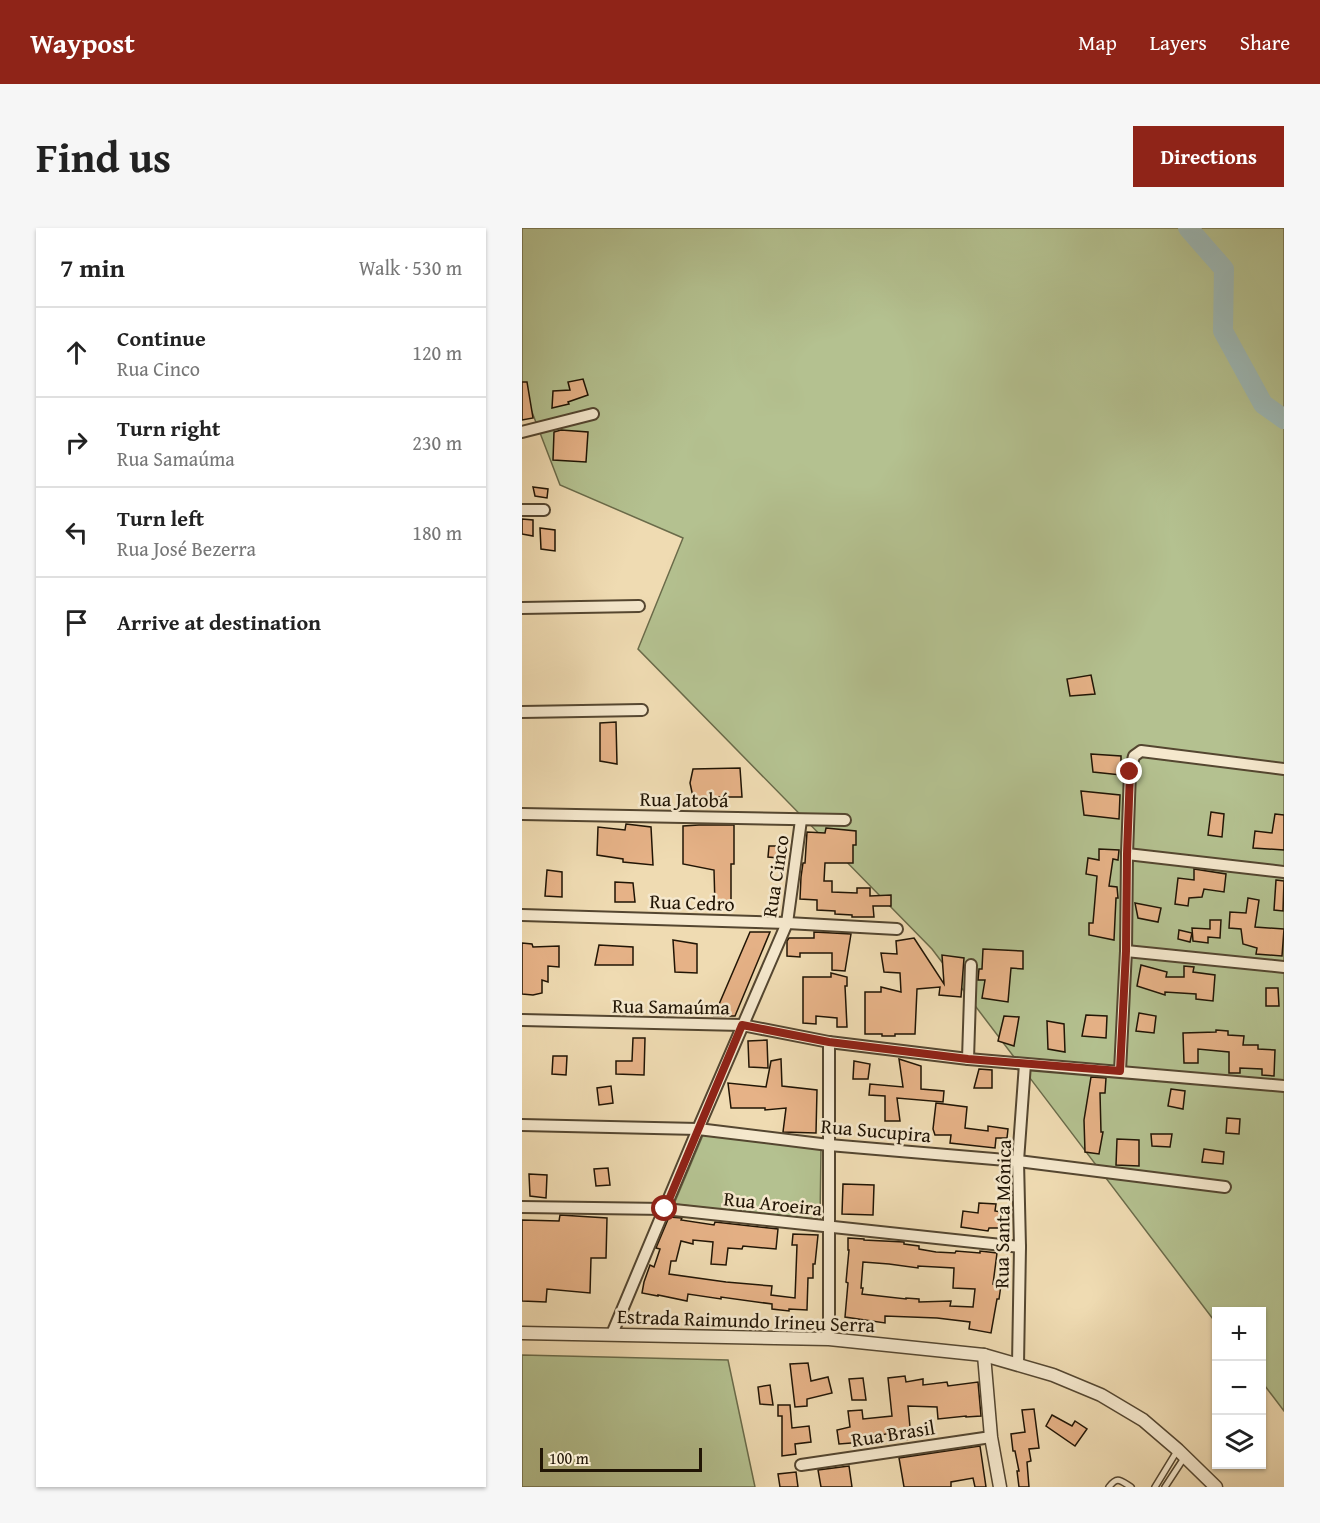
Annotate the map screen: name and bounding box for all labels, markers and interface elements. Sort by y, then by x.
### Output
text: Waypost [30,22,135,63]
text: Map [1078,27,1117,58]
text: Layers [1150,27,1207,58]
text: Share [1240,27,1290,58]
text: Find us [36,126,171,187]
button: Directions [1133,126,1284,187]
text: 7 min [60,248,125,287]
text: Walk · 530 m [359,253,462,282]
text: Continue [117,322,206,354]
icon: ahead [60,336,93,369]
text: 120 m [412,338,462,367]
text: Rua Cinco [117,354,200,383]
text: Turn right [117,412,220,444]
icon: right [60,426,93,459]
text: 230 m [412,428,462,457]
text: Rua Samaúma [117,444,235,473]
text: Turn left [117,502,204,534]
icon: left [60,516,93,549]
text: 180 m [412,518,462,547]
text: Rua José Bezerra [117,534,256,563]
icon: arrive [60,606,93,639]
text: Arrive at destination [117,606,321,638]
route end [1116,758,1142,784]
street label: Rua Jatobá [639,784,729,814]
street label: Rua Cinco [754,833,796,919]
street label: Rua Cedro [649,886,735,918]
street label: Rua Samaúma [612,990,731,1022]
street label: Rua Sucupira [820,1111,933,1149]
street label: Rua Santa Mônica [986,1139,1018,1289]
street label: Rua Aroeira [722,1183,824,1223]
route start [651,1195,677,1221]
street label: Estrada Raimundo Irineu Serra [616,1301,876,1339]
map controls [1212,1307,1266,1469]
button: + [1212,1307,1266,1361]
button: − [1212,1361,1266,1415]
street label: Rua Brasil [849,1412,937,1454]
button: layers [1212,1415,1266,1469]
scale bar [540,1445,702,1472]
text: 100 m [549,1446,589,1470]

